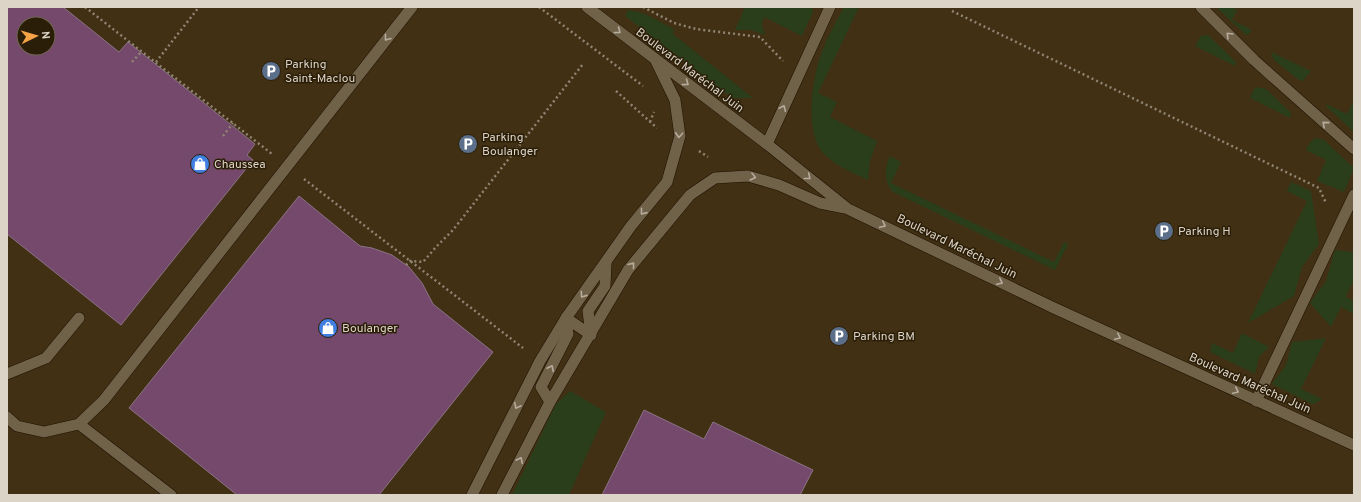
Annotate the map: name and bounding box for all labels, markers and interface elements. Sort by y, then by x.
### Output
north arrow [16,16,56,56]
street label: Boulevard Maréchal Juin [632,25,747,117]
one-way arrow [613,26,620,33]
text: N [38,31,52,40]
one-way arrow [1226,32,1234,40]
one-way arrow [385,33,392,40]
place label: Parking Saint-Maclou [285,57,355,87]
parking icon: Parking Saint-Maclou [260,60,282,82]
one-way arrow [682,78,689,85]
one-way arrow [778,105,786,113]
one-way arrow [1322,121,1329,128]
place label: Parking Boulanger [482,130,538,160]
one-way arrow [674,132,683,139]
parking icon: Parking Boulanger [457,133,479,155]
shop icon: Chaussea [189,153,211,175]
place label: Chaussea [214,157,266,173]
one-way arrow [804,172,811,179]
one-way arrow [750,173,756,181]
one-way arrow [640,208,647,215]
street label: Boulevard Maréchal Juin [894,211,1019,283]
one-way arrow [879,220,886,228]
parking icon: Parking H [1153,220,1175,242]
place label: Parking H [1178,224,1231,240]
one-way arrow [627,263,634,270]
one-way arrow [996,277,1003,284]
one-way arrow [581,290,588,297]
shop icon: Boulanger [317,317,339,339]
place label: Boulanger [342,321,398,337]
parking icon: Parking BM [828,325,850,347]
place label: Parking BM [853,329,915,345]
one-way arrow [1113,332,1121,340]
street label: Boulevard Maréchal Juin [1186,350,1313,418]
one-way arrow [546,365,554,372]
one-way arrow [1231,386,1239,394]
one-way arrow [514,402,522,410]
one-way arrow [515,457,523,465]

